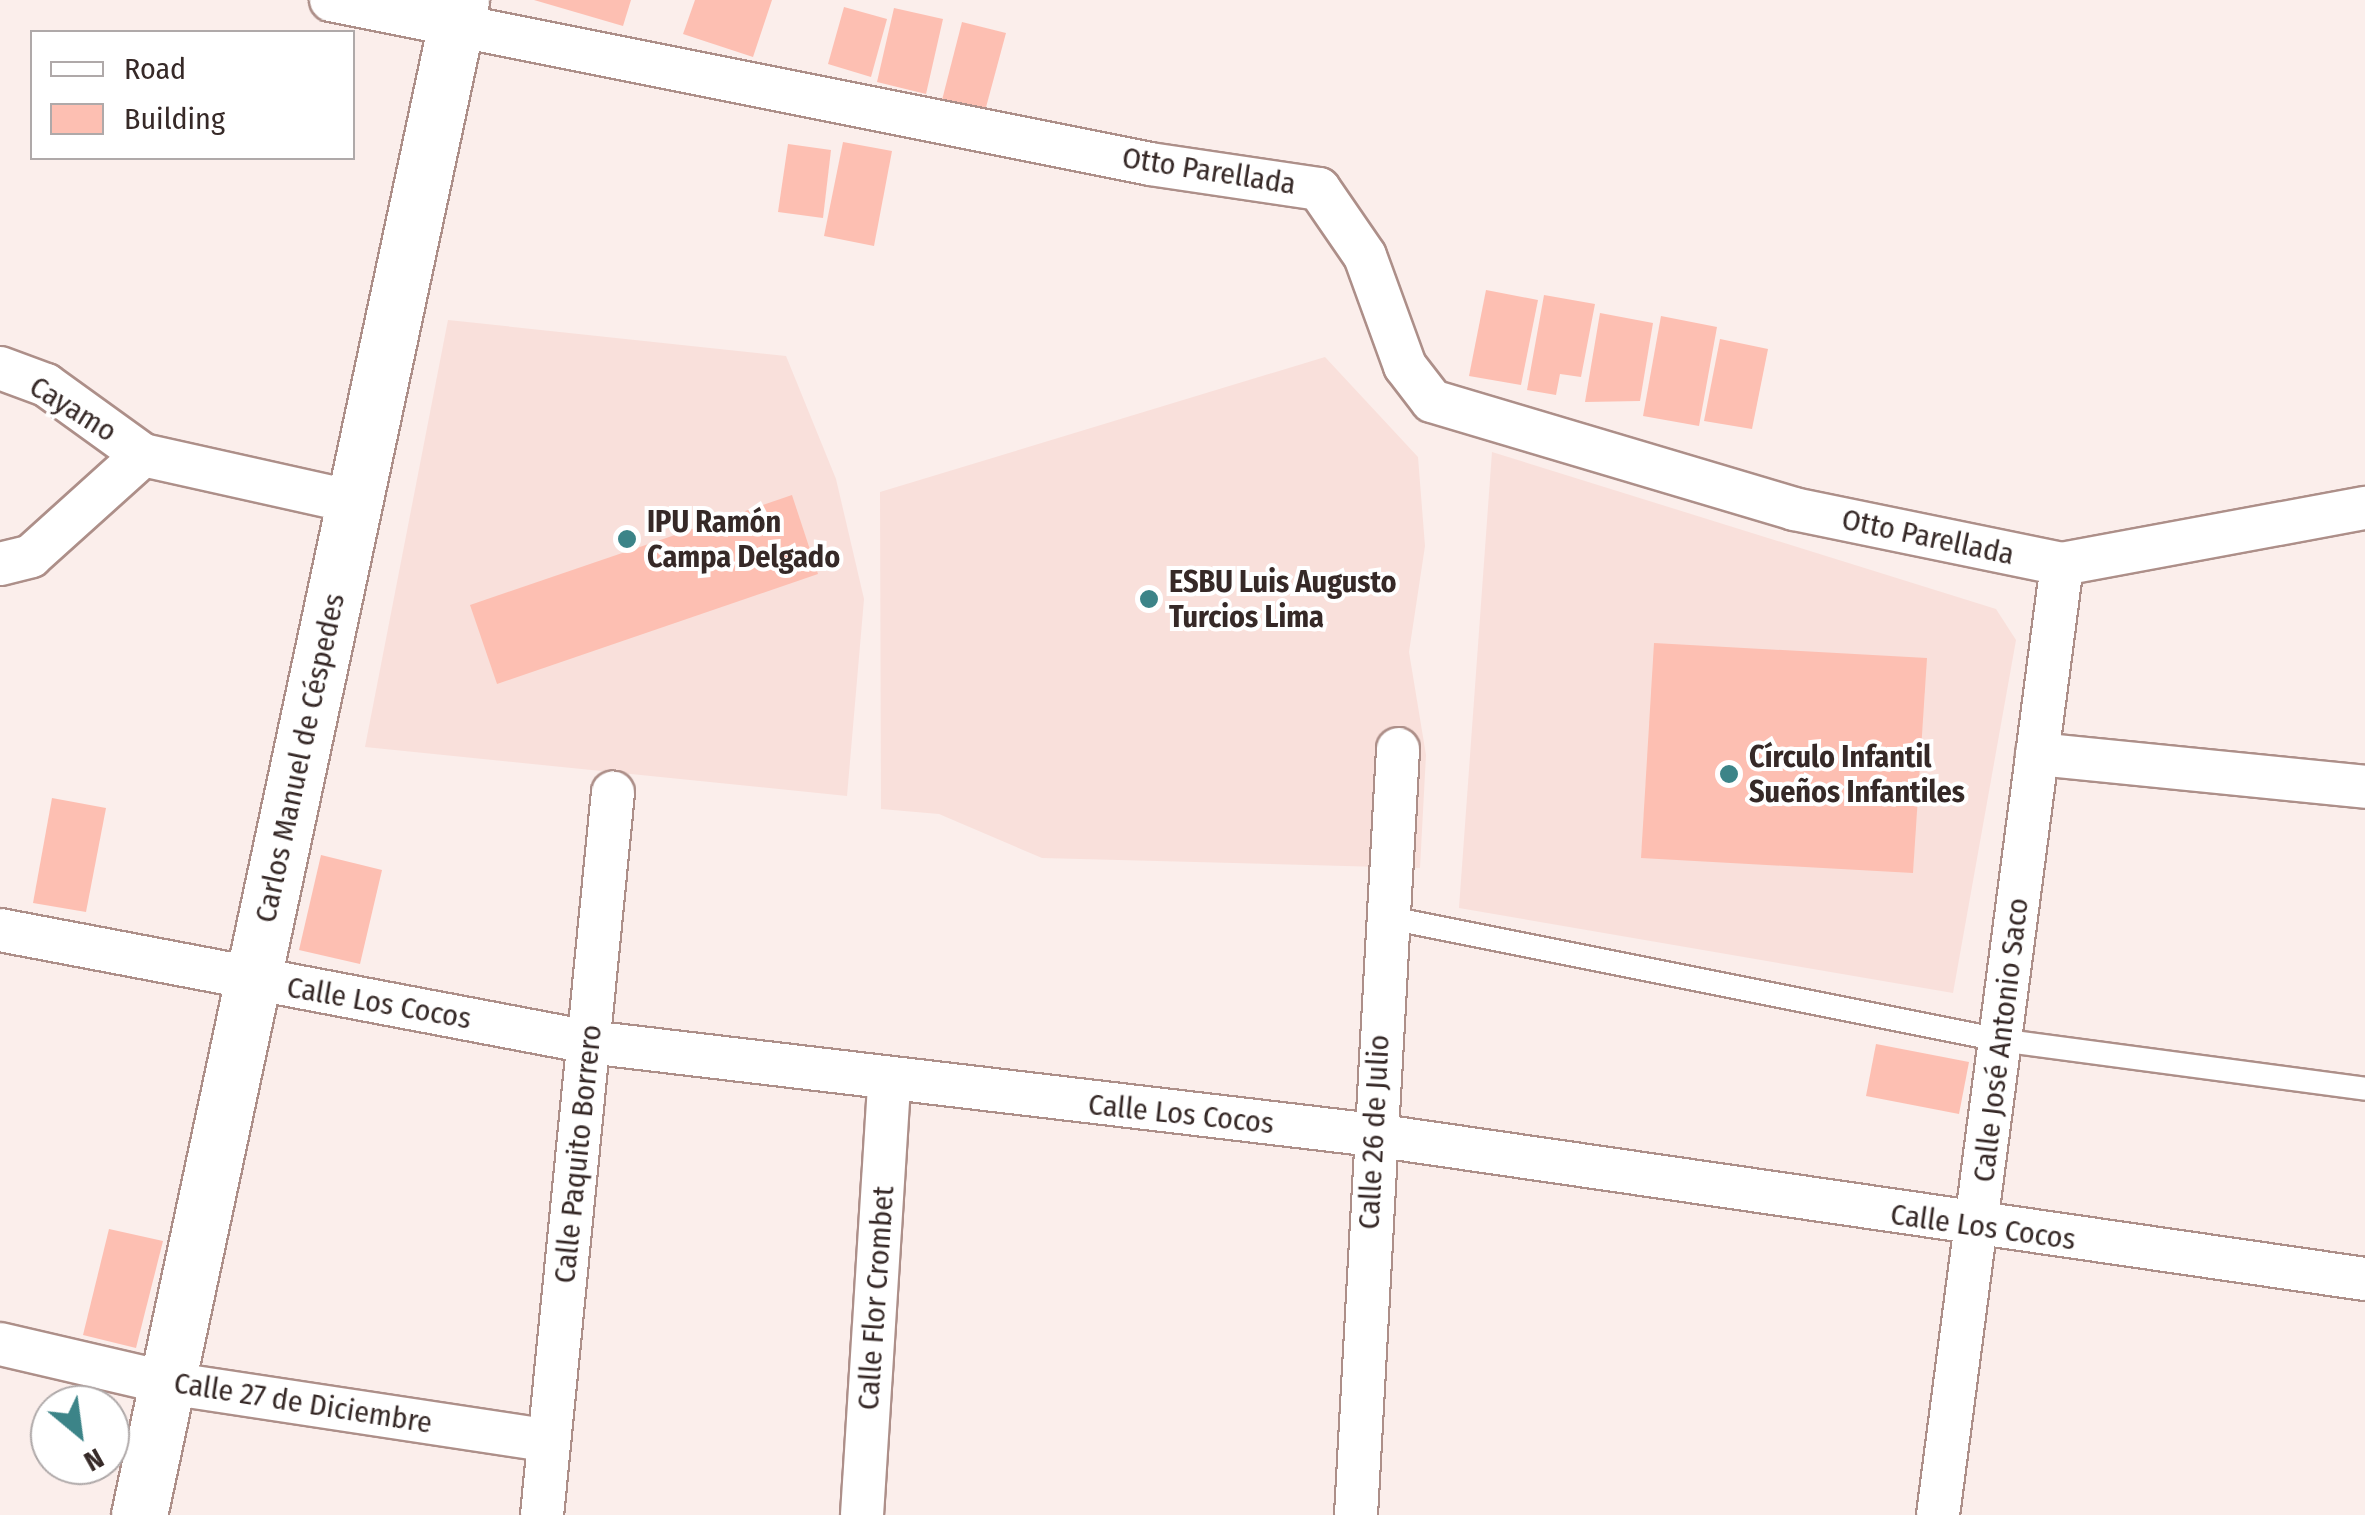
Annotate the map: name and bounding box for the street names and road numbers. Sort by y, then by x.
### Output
street label: Otto Parellada [1120,140,1298,202]
street label: Cayamo [23,368,123,450]
street label: Otto Parellada [1839,501,2017,573]
street label: Carlos Manuel de Céspedes [248,590,352,926]
street label: Calle José Antonio Saco [1966,896,2036,1184]
street label: Calle Los Cocos [284,969,474,1037]
street label: Calle Paquito Borrero [547,1023,609,1285]
street label: Calle 26 de Julio [1351,1034,1397,1230]
street label: Calle Los Cocos [1086,1086,1276,1142]
street label: Calle Flor Crombet [850,1185,902,1411]
street label: Calle Los Cocos [1888,1196,2078,1258]
street label: Calle 27 de Diciembre [171,1365,435,1441]

